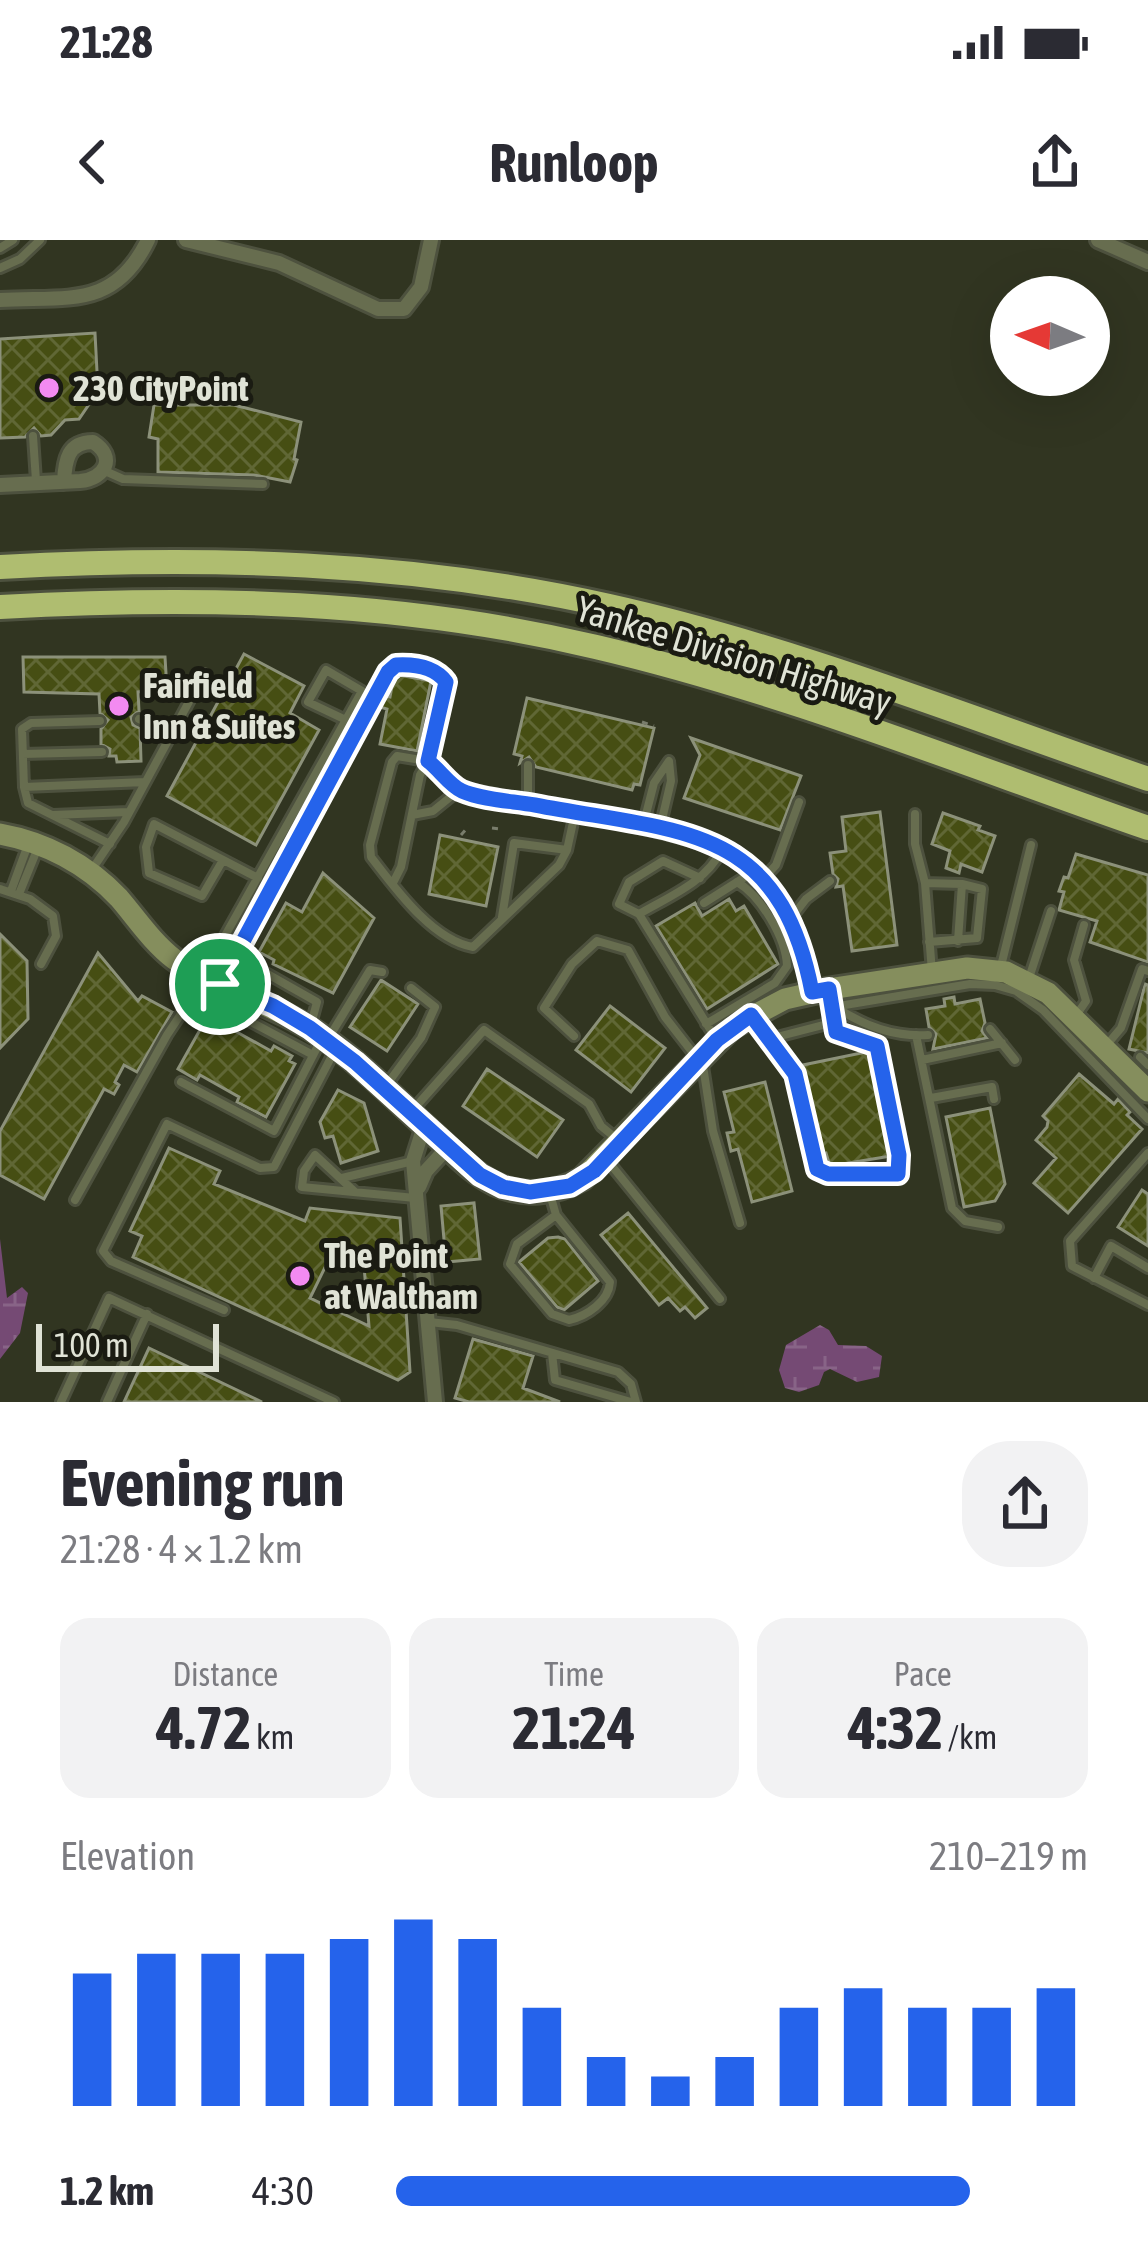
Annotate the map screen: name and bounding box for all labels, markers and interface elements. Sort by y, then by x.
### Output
text: 21:28 [60,16,153,68]
icon: back [60,129,126,195]
icon: share [1022,129,1088,195]
text: Runloop [489,132,659,193]
north arrow [990,276,1110,396]
map controls [990,276,1110,396]
place label: 230 CityPoint [73,367,249,409]
marker: 230 CityPoint [36,375,62,401]
street label: Yankee Division Highway [571,587,897,723]
place label: Fairfield Inn & Suites [143,664,296,747]
marker: Fairfield Inn & Suites [106,693,132,719]
pin [169,933,271,1035]
icon: arrive [187,951,253,1017]
place label: The Point at Waltham [324,1234,478,1317]
marker: The Point at Waltham [287,1263,313,1289]
scale bar [36,1318,219,1371]
text: 100 m [54,1326,129,1364]
button: share [962,1441,1088,1567]
text: Evening run [60,1444,345,1520]
text: 21:28 · 4 × 1.2 km [60,1527,303,1571]
text: Distance [172,1655,278,1693]
text: Time [544,1655,604,1693]
text: Pace [894,1655,952,1693]
text: 4.72 [156,1693,252,1762]
text: 21:24 [512,1693,636,1762]
text: 4:32 [848,1693,943,1762]
text: km [252,1718,294,1756]
text: /km [943,1718,997,1756]
text: Elevation [60,1834,195,1878]
text: 210–219 m [929,1834,1088,1878]
text: 1.2 km [60,2169,154,2213]
text: 4:30 [252,2169,314,2213]

